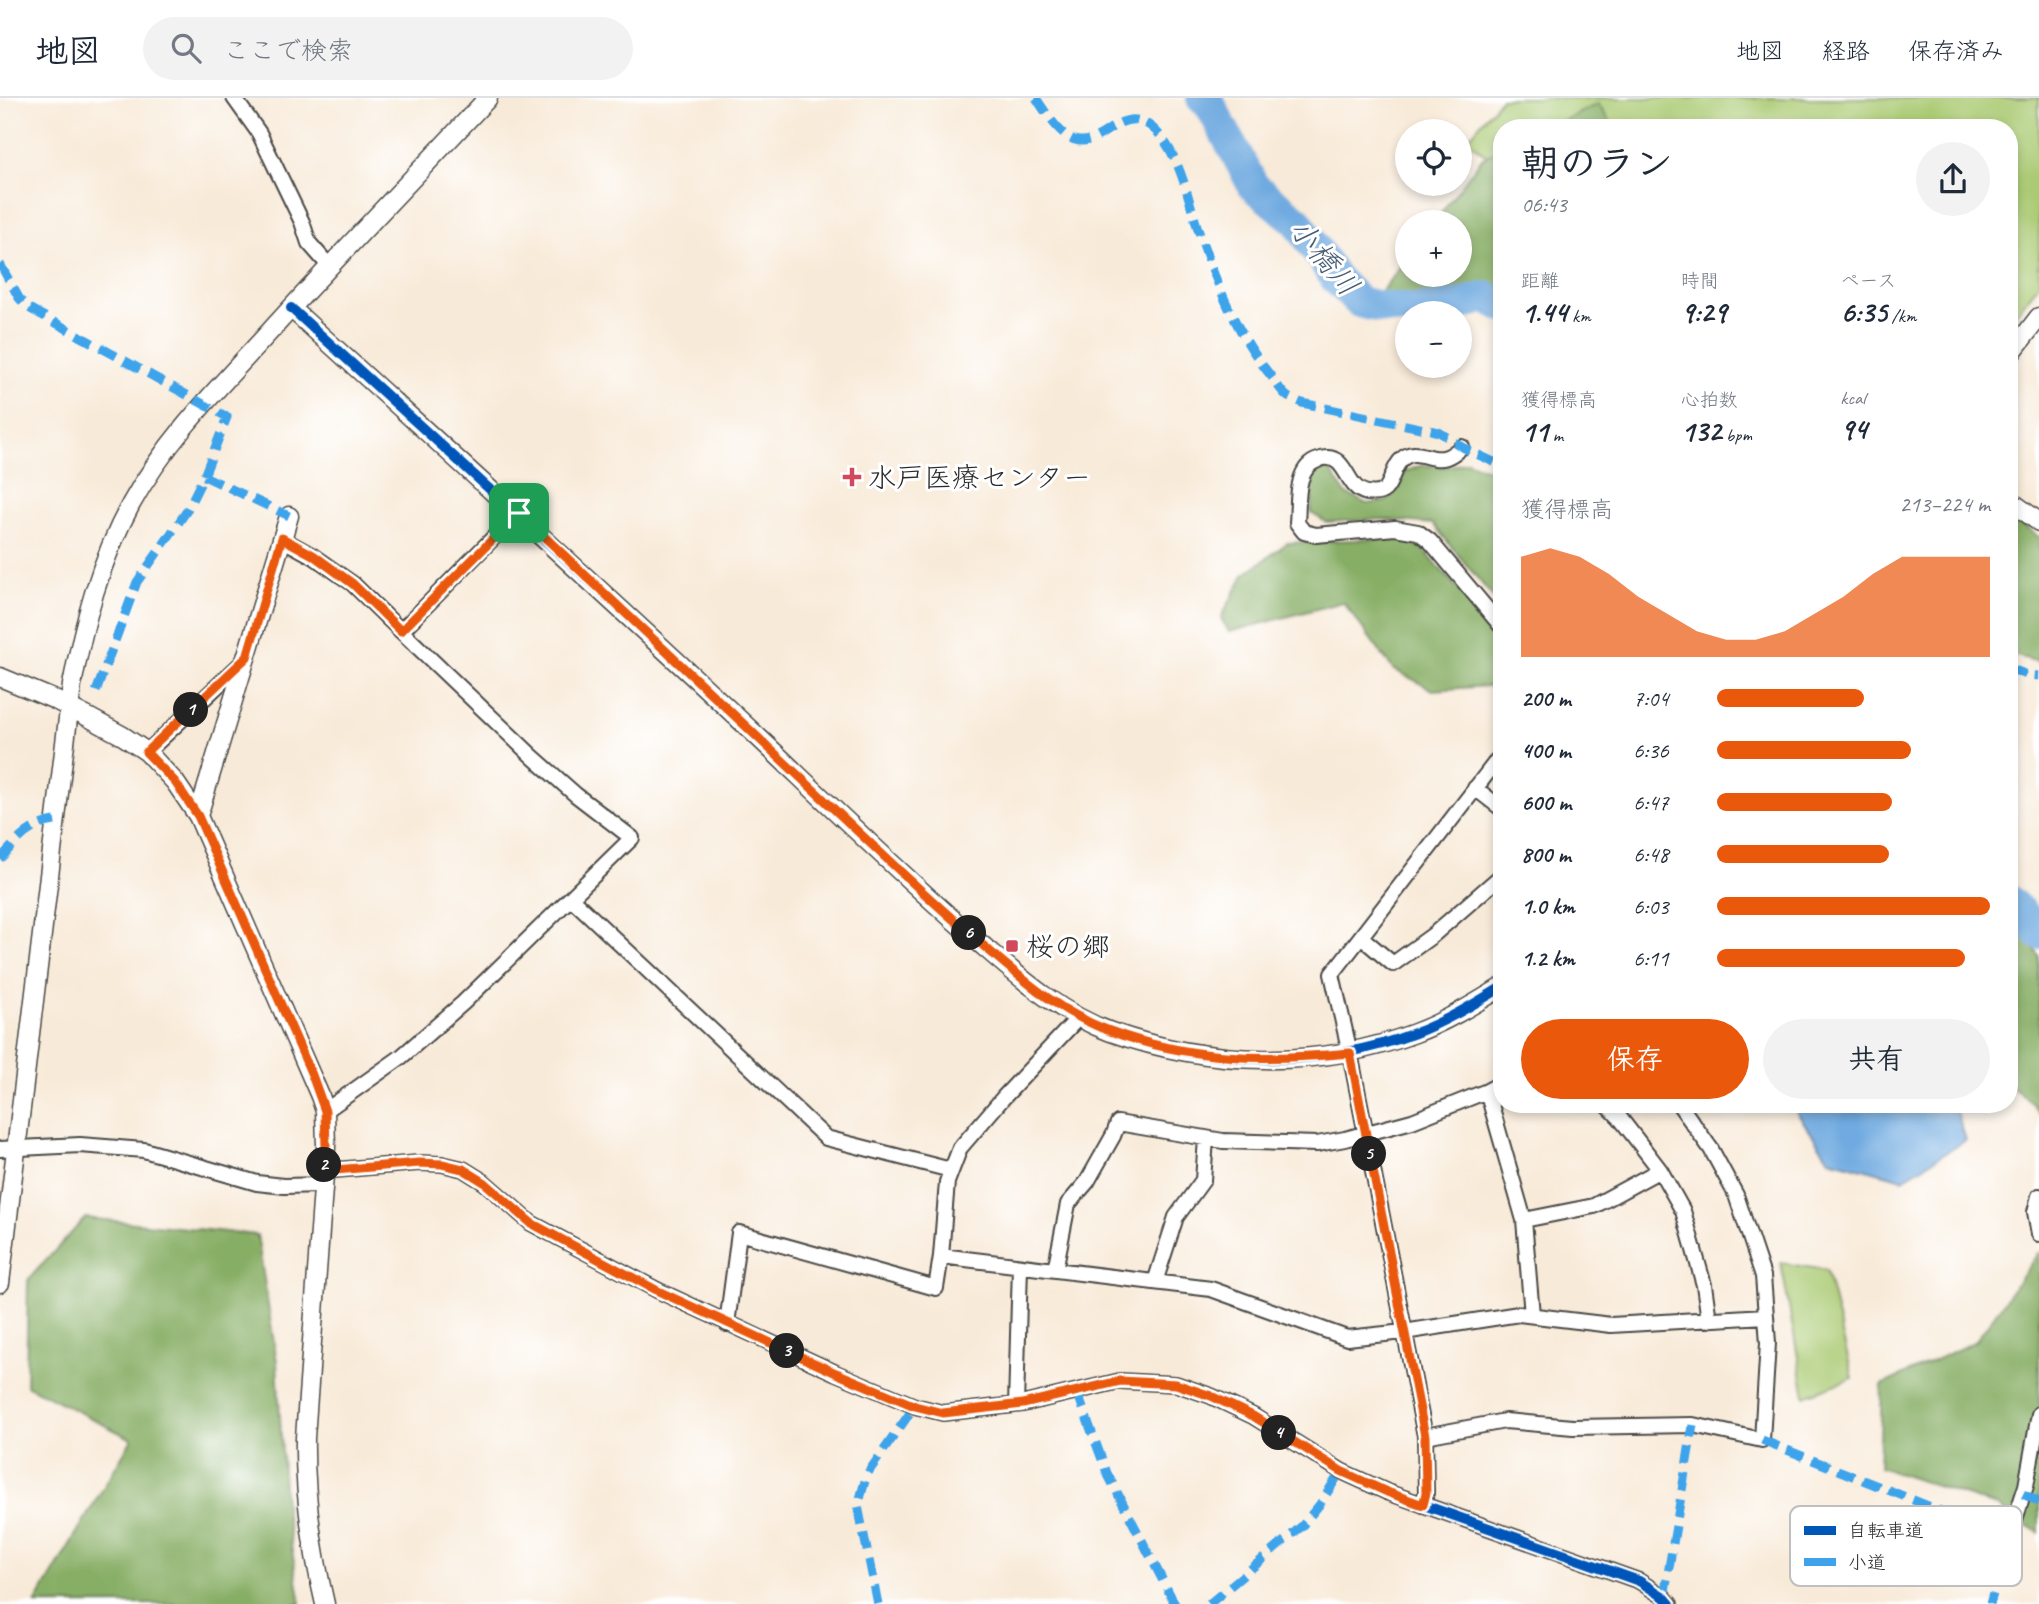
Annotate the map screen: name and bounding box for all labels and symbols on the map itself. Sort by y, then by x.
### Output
water label: 小橋川 [1281,210,1367,304]
place label: 水戸医療センター [868,460,1091,495]
marker: 水戸医療センター [842,467,862,487]
pin [489,483,549,543]
pin: 1 [174,692,208,728]
pin: 6 [951,916,986,950]
place label: 桜の郷 [1026,929,1110,964]
marker: 桜の郷 [1004,938,1020,954]
pin: 5 [1352,1136,1386,1172]
pin: 2 [306,1148,342,1182]
pin: 3 [770,1334,804,1368]
pin: 4 [1262,1416,1296,1450]
legend [1790,1506,2022,1586]
text: 自転車道 [1848,1519,1924,1543]
text: 小道 [1848,1551,1886,1575]

